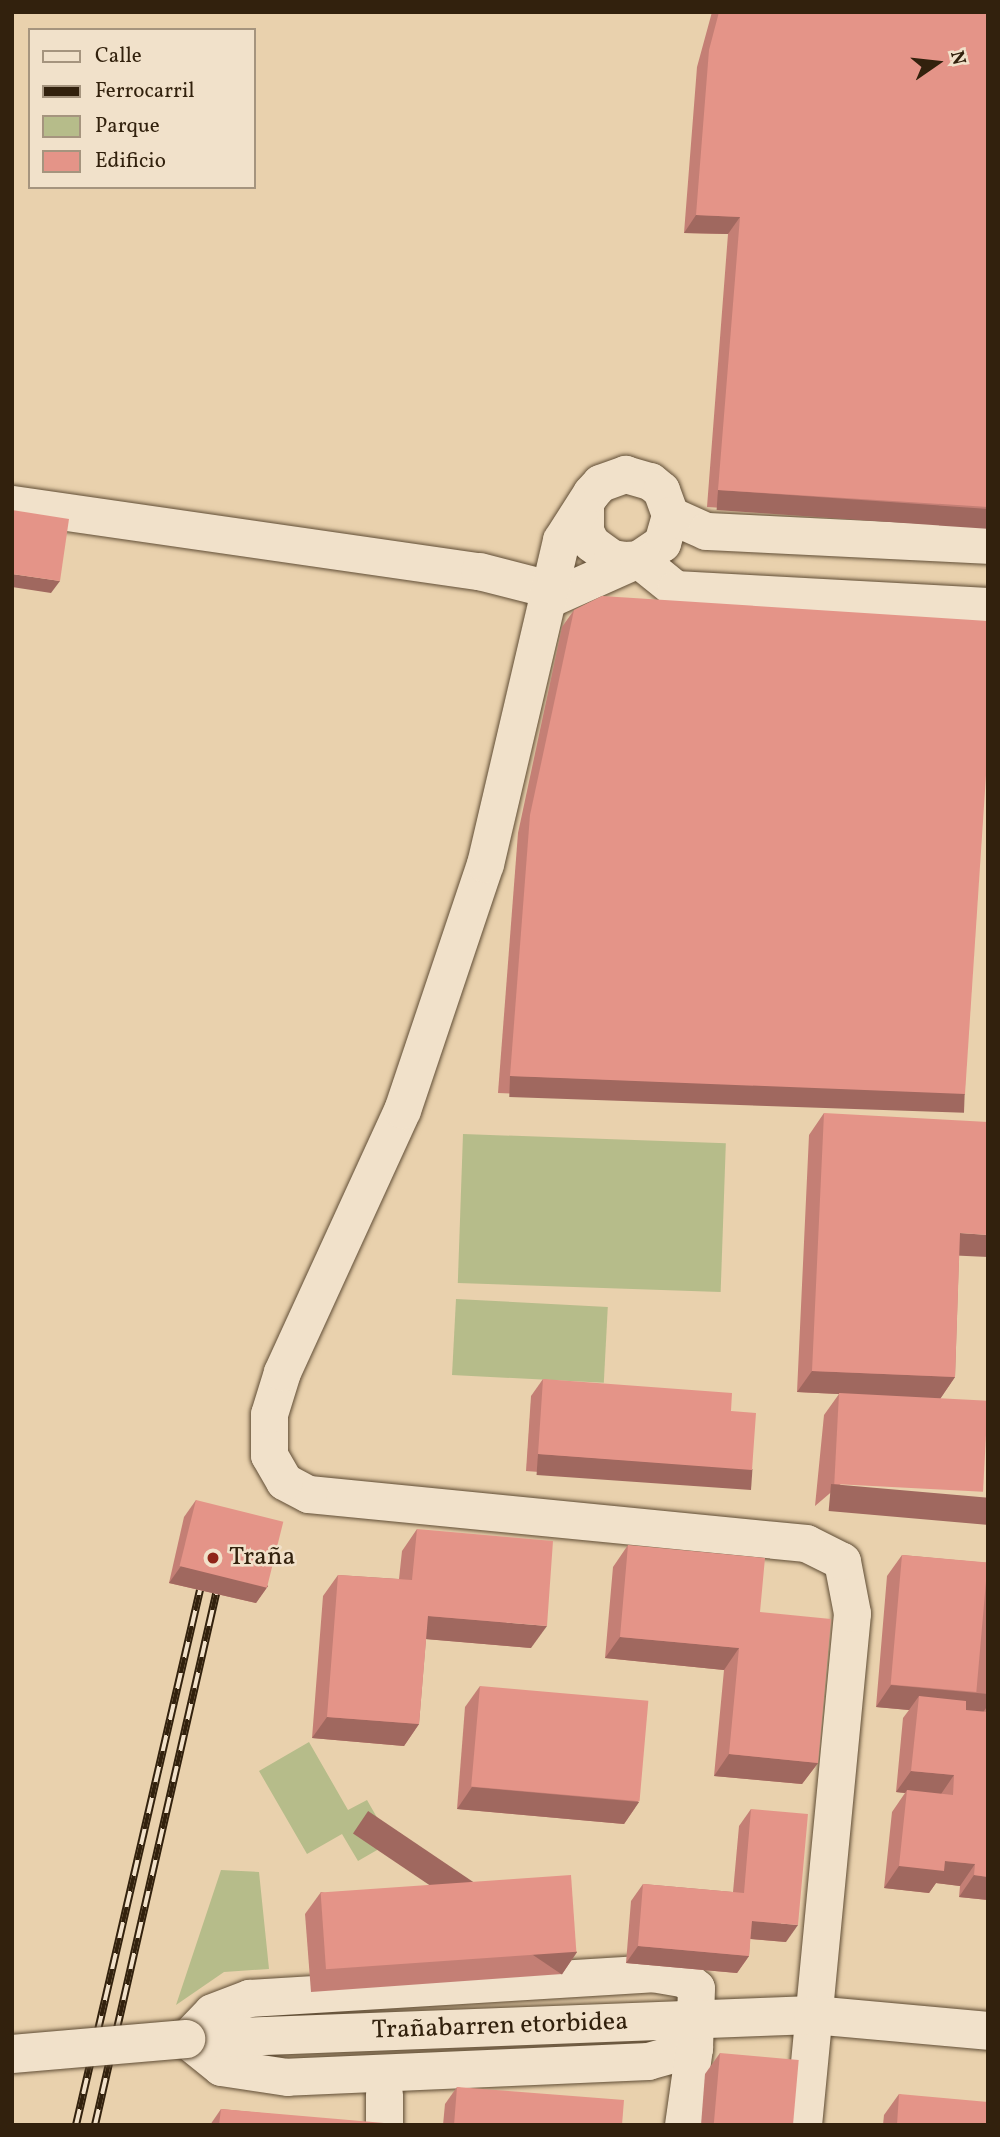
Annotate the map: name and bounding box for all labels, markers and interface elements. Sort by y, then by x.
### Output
legend [28,28,256,189]
north arrow [902,28,972,98]
text: Calle [95,42,142,71]
text: N [943,48,972,68]
text: Ferrocarril [95,77,195,106]
text: Parque [95,112,160,141]
text: Edificio [95,147,166,176]
place label: Traña [229,1542,295,1574]
marker: Traña [203,1548,223,1568]
street label: Trañabarren etorbidea [371,2007,629,2047]

